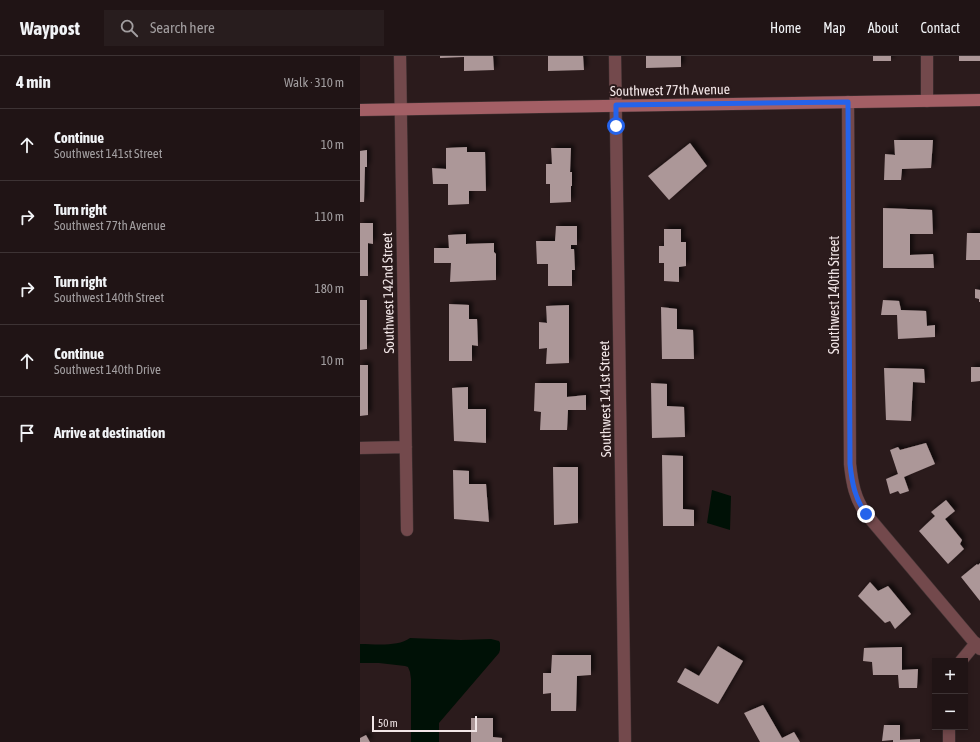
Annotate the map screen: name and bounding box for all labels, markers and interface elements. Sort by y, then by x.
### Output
search box [104,10,384,46]
text: Waypost [20,17,80,39]
icon: search [118,17,140,39]
text: Search here [150,19,215,36]
text: Home [770,20,801,36]
text: Map [823,20,846,36]
text: About [868,20,899,36]
text: Contact [921,20,960,36]
text: 4 min [16,72,51,92]
text: Walk · 310 m [284,75,344,90]
street label: Southwest 77th Avenue [610,81,730,99]
route start [607,117,625,135]
text: Continue [54,129,104,146]
icon: ahead [16,134,38,156]
text: 10 m [321,137,344,152]
text: Southwest 141st Street [54,146,163,161]
text: Turn right [54,201,107,218]
icon: right [16,206,38,228]
text: 110 m [315,209,344,224]
text: Southwest 77th Avenue [54,218,166,233]
street label: Southwest 142nd Street [379,232,397,354]
street label: Southwest 140th Street [826,236,842,354]
text: Turn right [54,273,107,290]
icon: right [16,278,38,300]
text: 180 m [315,281,344,296]
text: Southwest 140th Street [54,290,164,305]
street label: Southwest 141st Street [596,340,614,458]
text: Continue [54,345,104,362]
icon: ahead [16,350,38,372]
text: 10 m [321,353,344,368]
text: Southwest 140th Drive [54,362,161,377]
icon: arrive [16,422,38,444]
text: Arrive at destination [54,424,165,441]
route end [857,505,875,523]
map controls [932,658,968,730]
button: + [932,658,968,694]
button: − [932,694,968,730]
scale bar [372,714,477,733]
text: 50 m [378,717,398,729]

